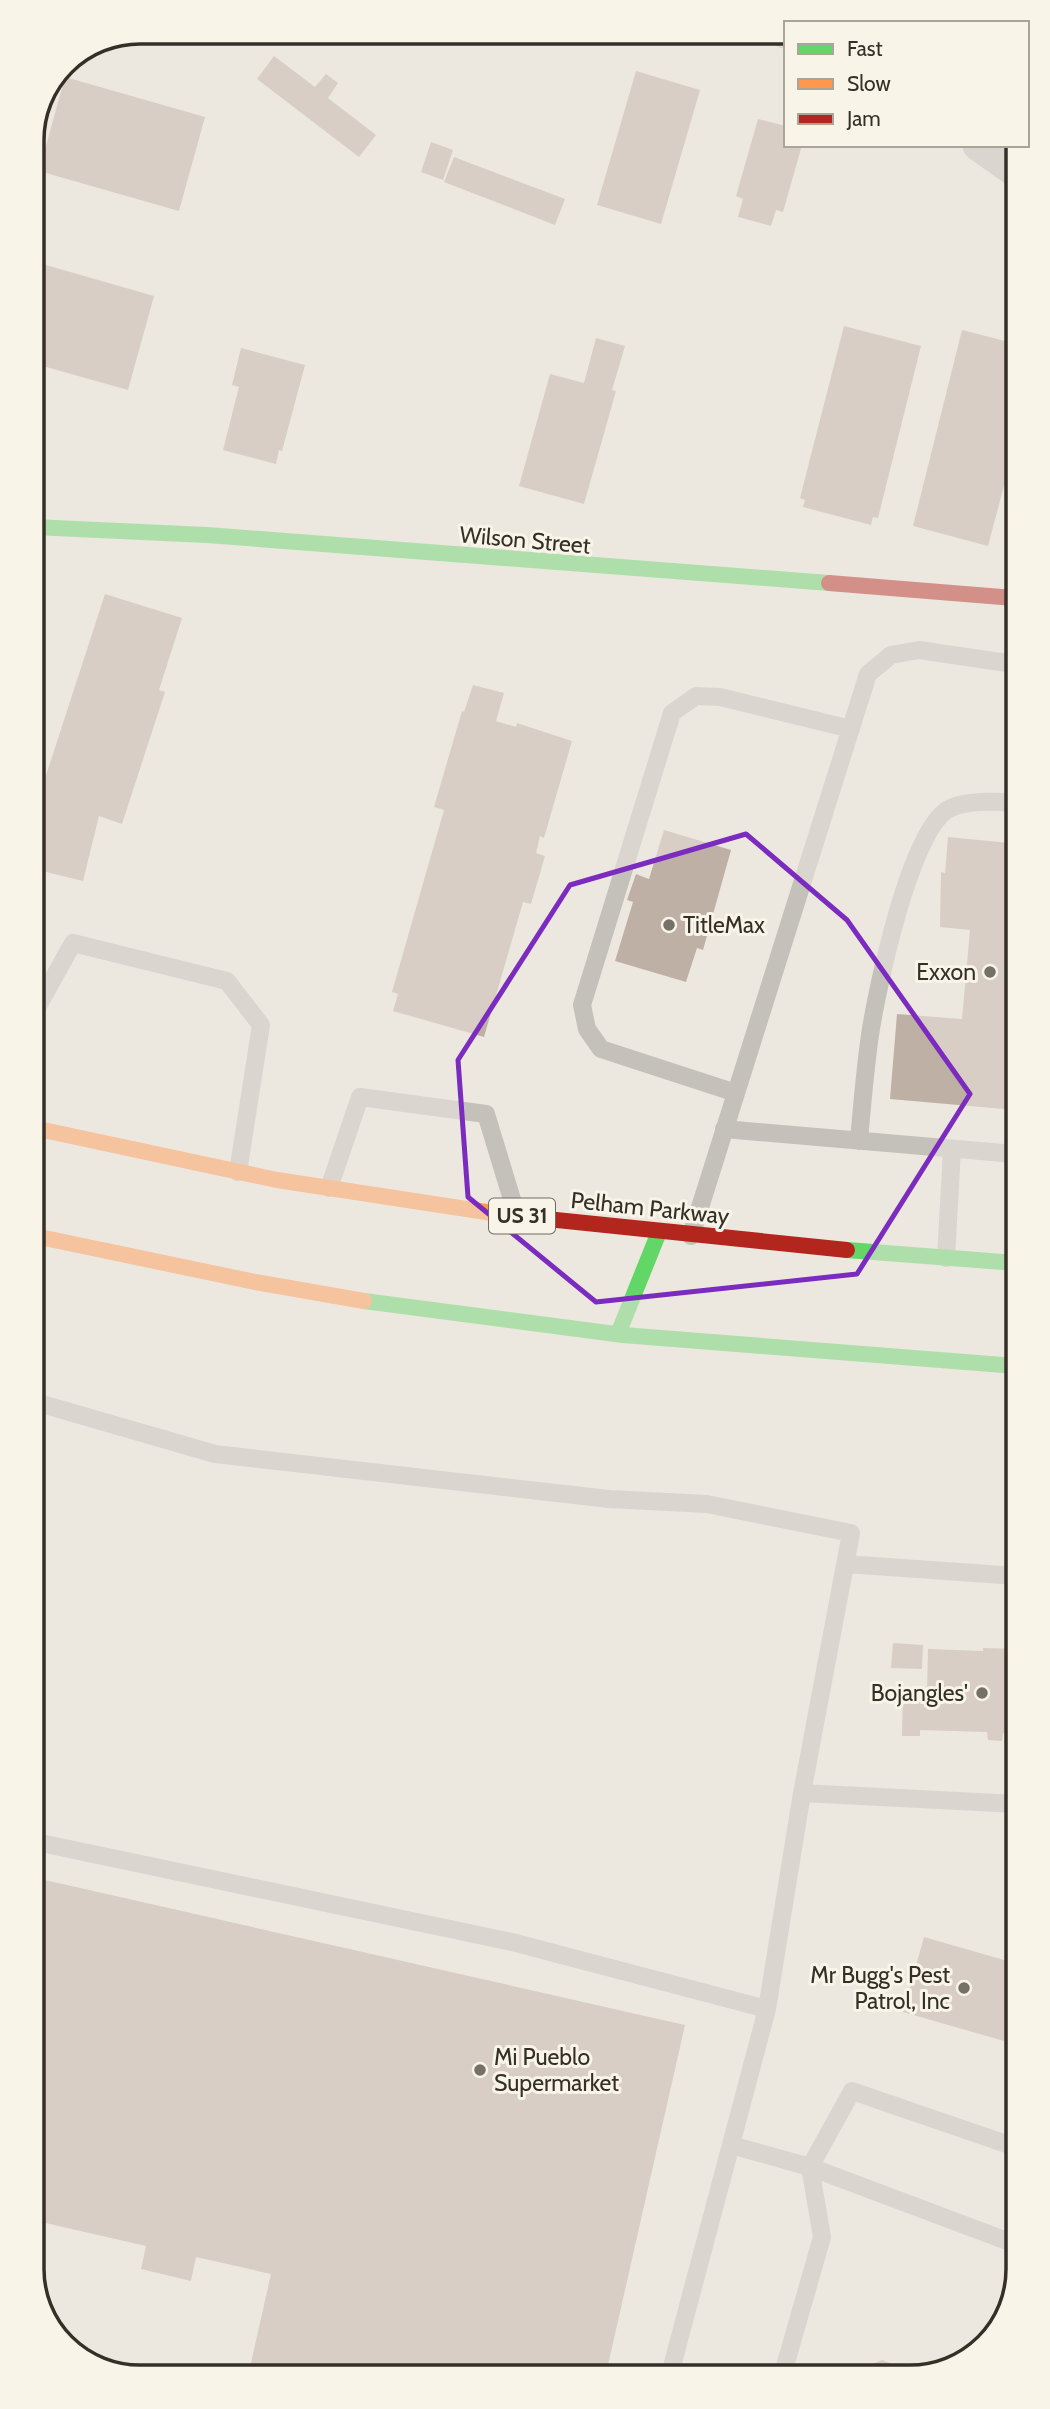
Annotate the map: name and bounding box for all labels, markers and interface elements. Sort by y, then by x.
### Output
legend [784,21,1029,147]
text: Fast [847,36,883,61]
text: Slow [847,71,891,96]
text: Jam [846,106,881,131]
street label: Wilson Street [458,520,592,560]
place label: TitleMax [683,911,765,939]
marker: TitleMax [661,917,677,933]
place label: Exxon [916,958,976,986]
marker: Exxon [982,964,998,980]
street label: Pelham Parkway [569,1186,731,1230]
road number: US 31 [489,1198,555,1234]
place label: Bojangles' [871,1679,968,1707]
marker: Bojangles' [974,1685,990,1701]
place label: Mr Bugg's Pest Patrol, Inc [810,1961,950,2015]
marker: Mr Bugg's Pest Patrol, Inc [956,1980,972,1996]
place label: Mi Pueblo Supermarket [494,2043,619,2097]
marker: Mi Pueblo Supermarket [472,2062,488,2078]

